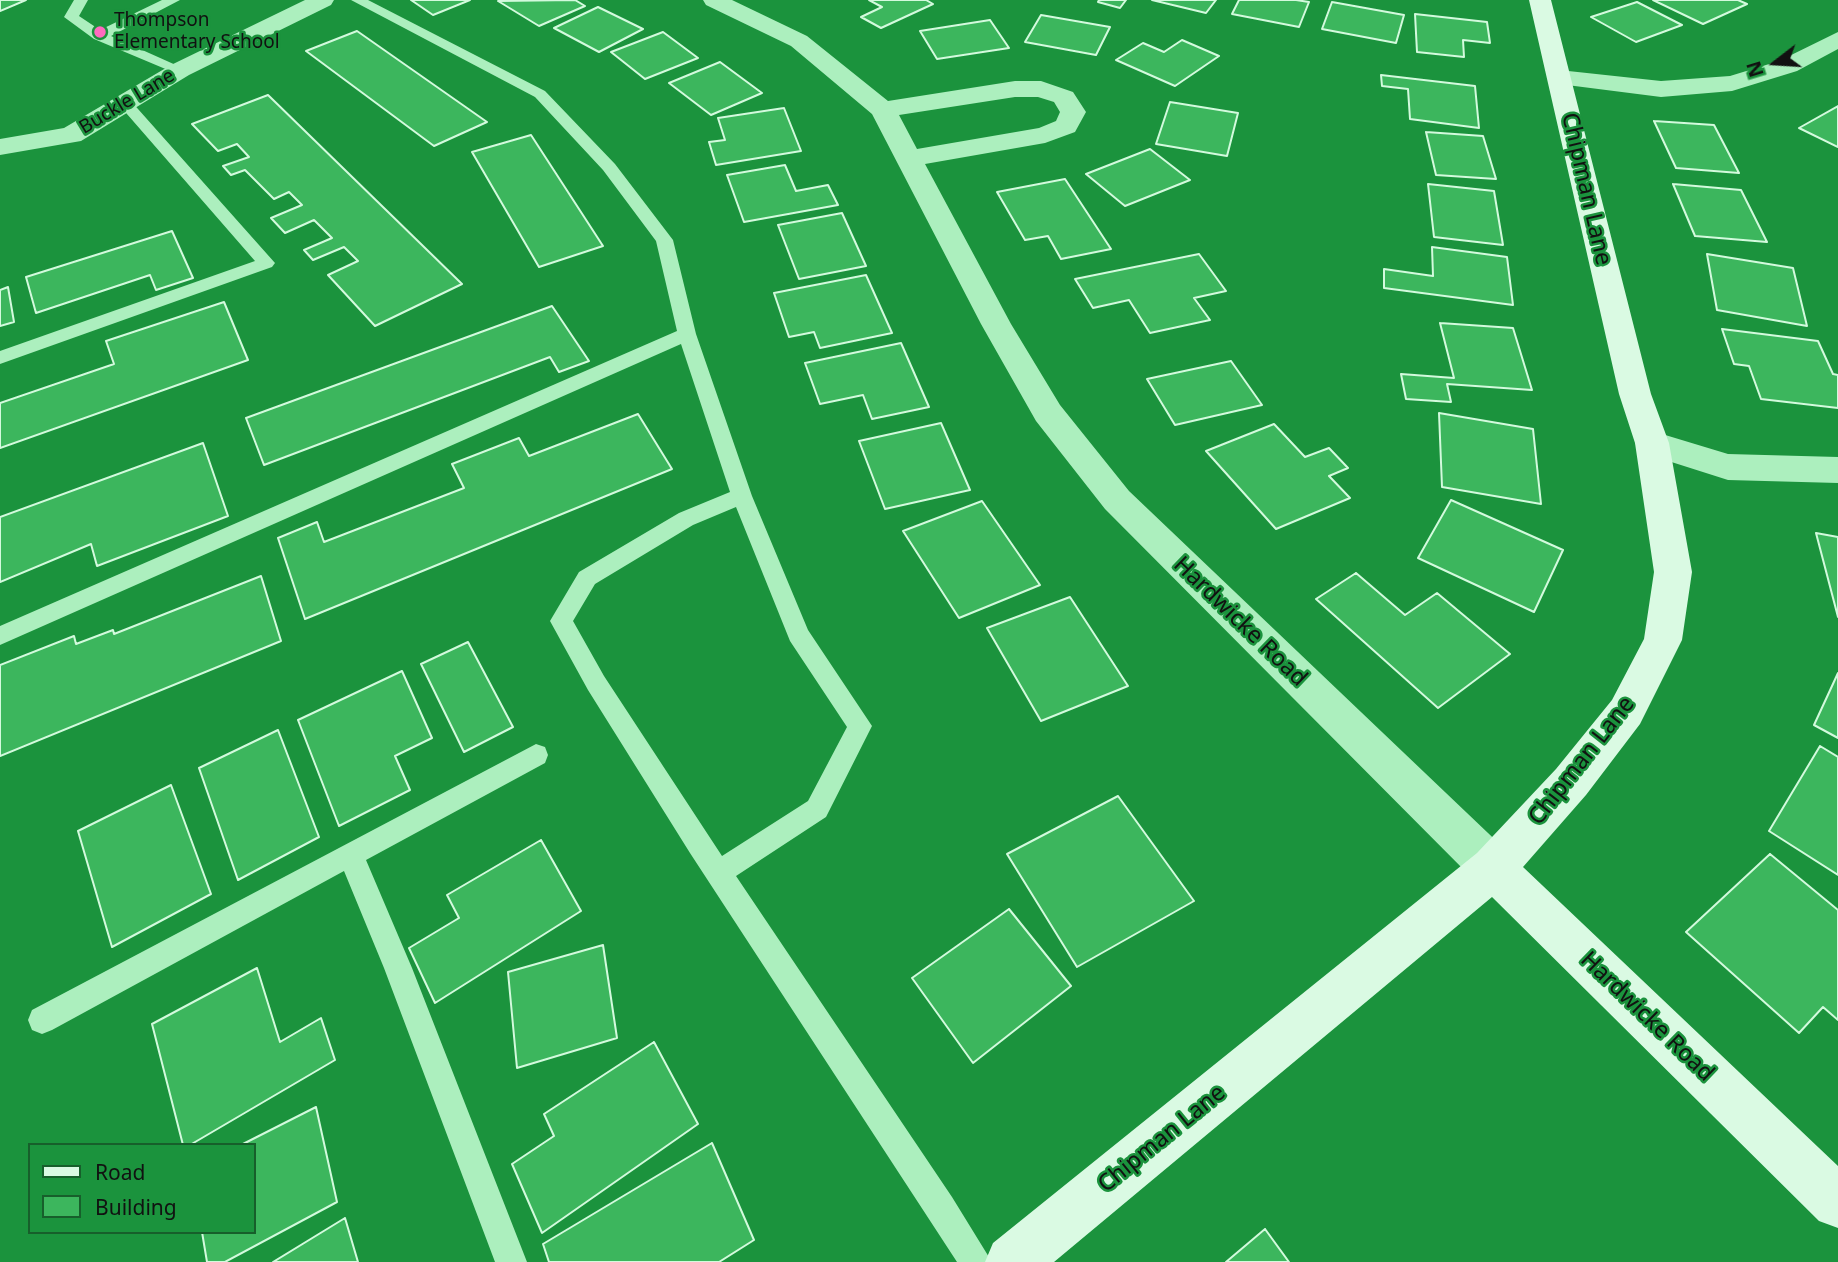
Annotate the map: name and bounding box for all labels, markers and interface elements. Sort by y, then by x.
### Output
place label: Thompson Elementary School [114,10,280,54]
marker: Thompson Elementary School [92,24,108,40]
north arrow [1740,28,1810,98]
text: N [1740,58,1770,80]
street label: Buckle Lane [75,65,179,139]
street label: Chipman Lane [1555,110,1617,268]
street label: Hardwicke Road [1168,551,1312,693]
street label: Chipman Lane [1523,691,1641,831]
street label: Hardwicke Road [1575,946,1719,1088]
street label: Chipman Lane [1093,1079,1231,1199]
legend [28,1143,256,1234]
text: Road [95,1158,145,1186]
text: Building [95,1193,177,1221]

